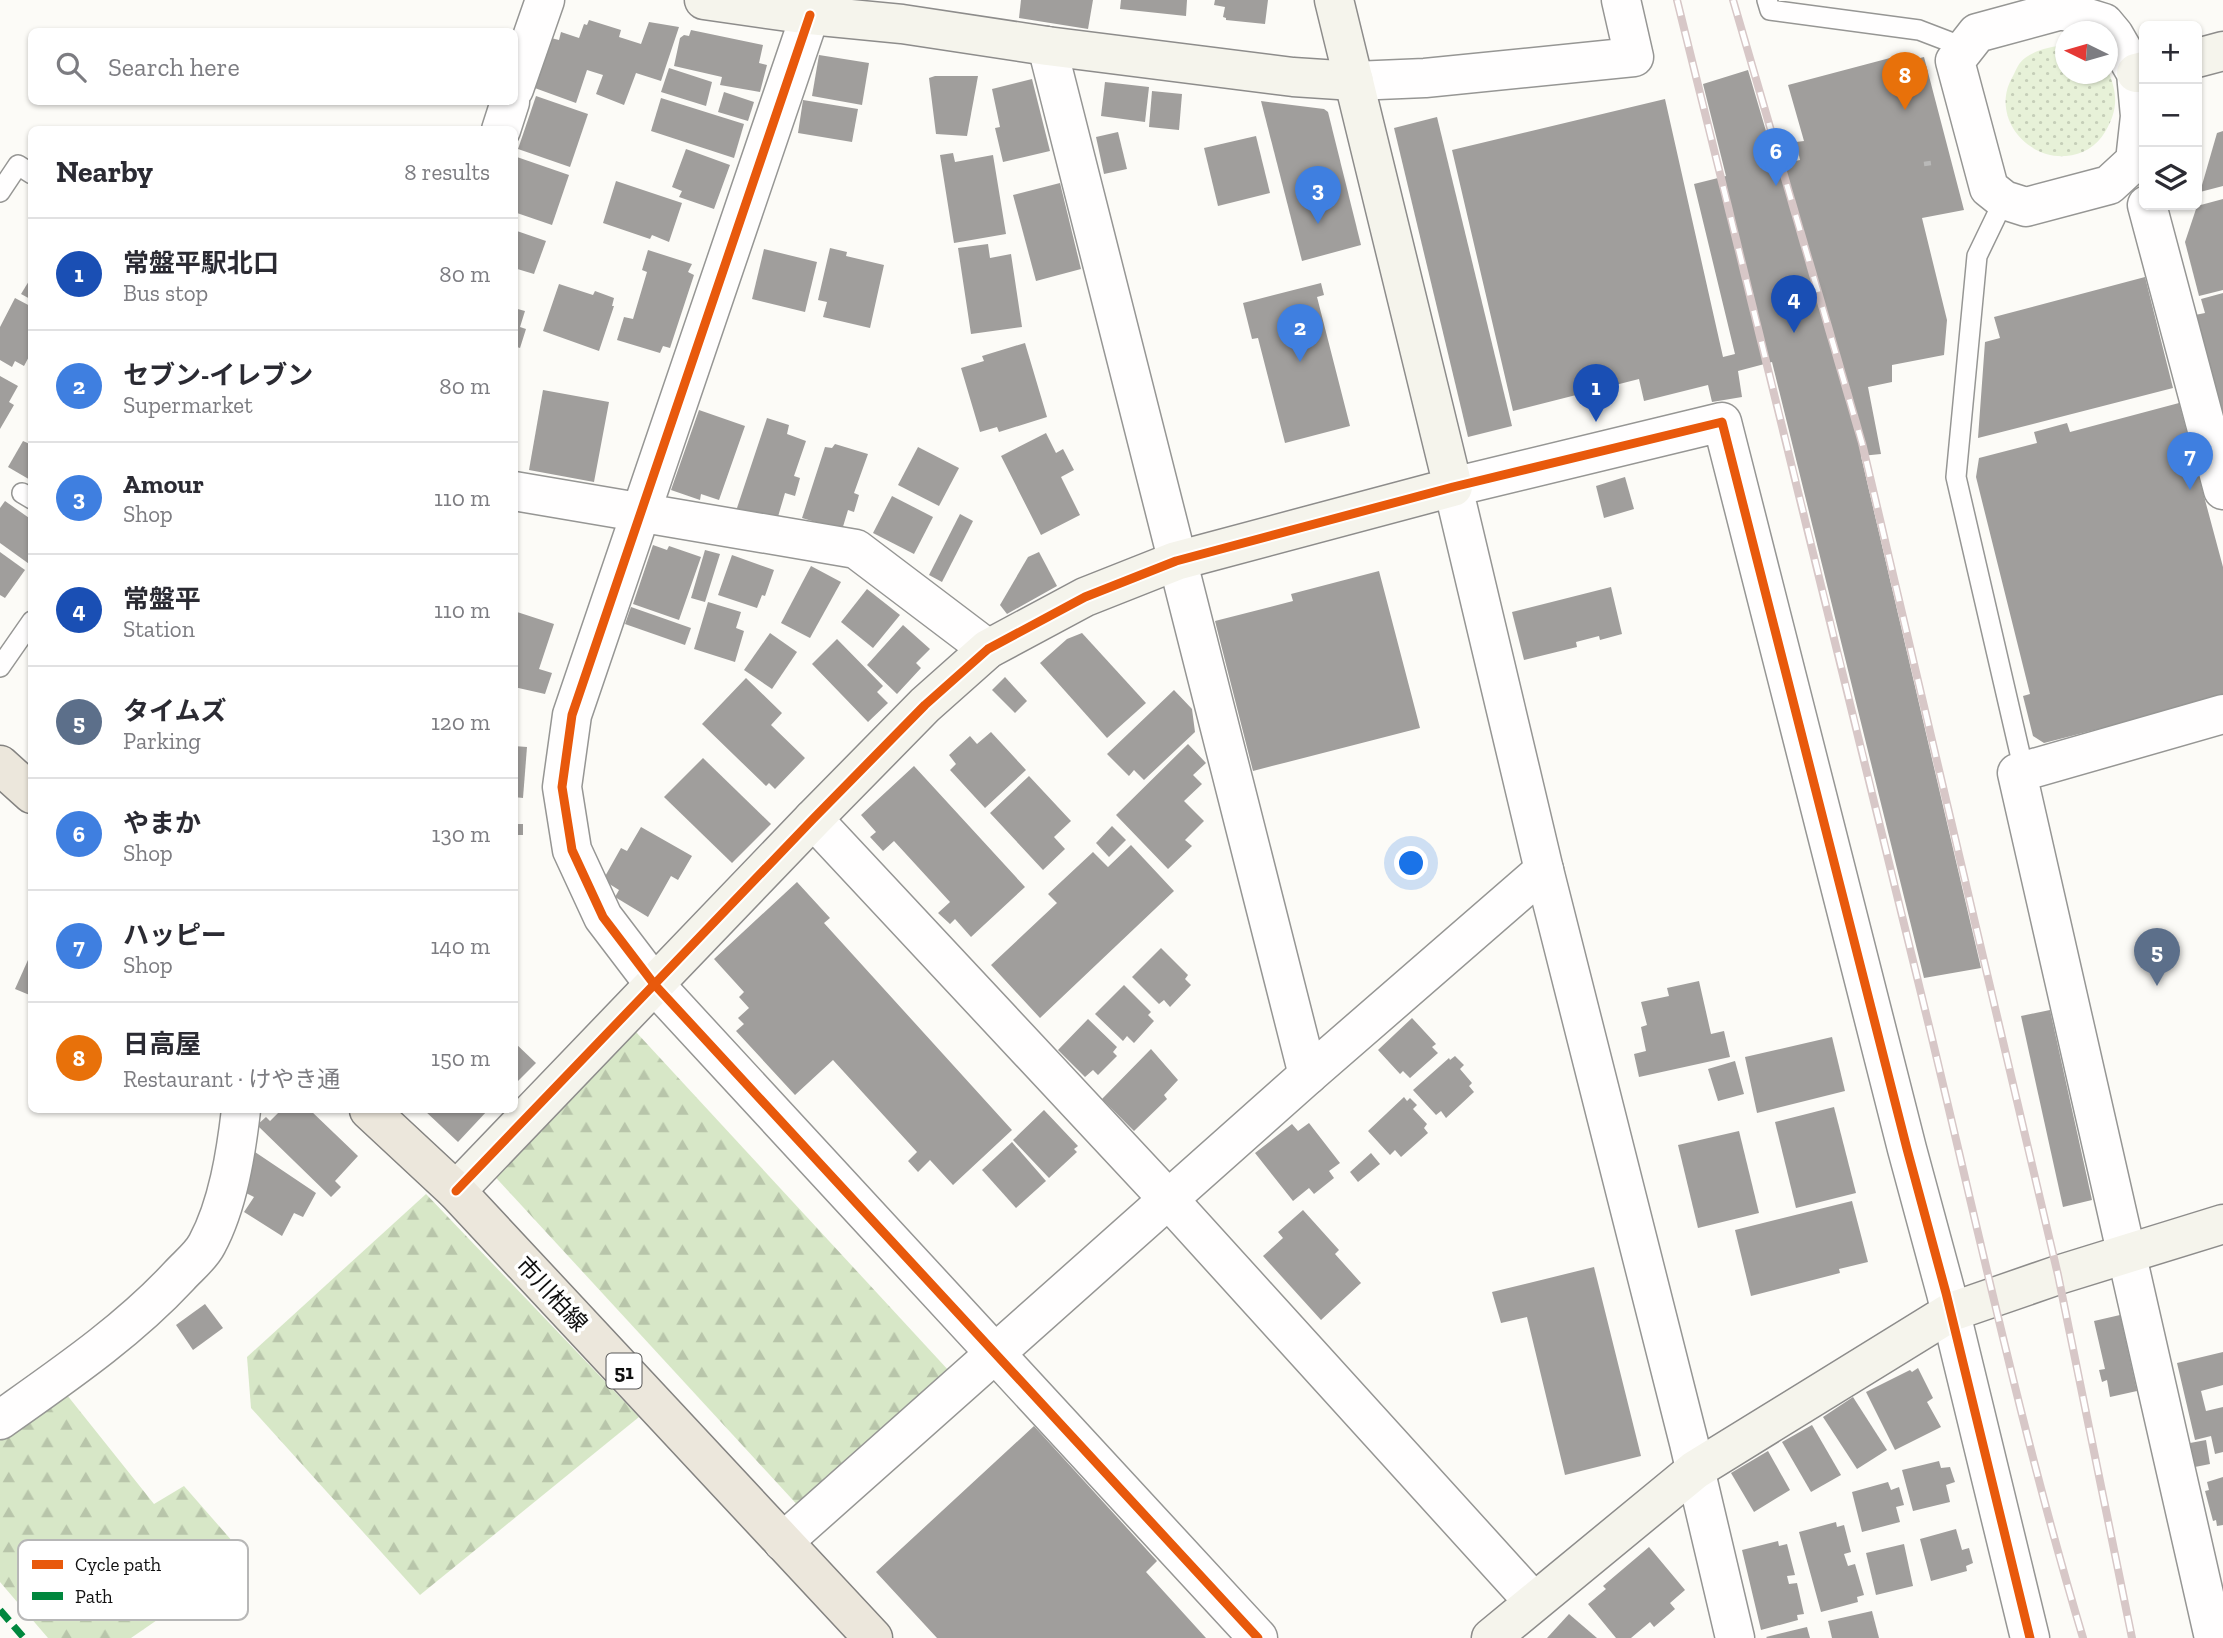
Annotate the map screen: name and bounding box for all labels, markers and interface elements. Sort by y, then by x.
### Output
north arrow [2055,21,2118,84]
map controls [2139,21,2202,210]
button: + [2139,21,2202,84]
search box [28,28,518,105]
icon: search [52,48,90,86]
text: Search here [108,51,240,83]
pin: 8 [1882,52,1928,110]
button: − [2139,84,2202,147]
pin: 6 [1753,128,1799,186]
button: layers [2139,147,2202,210]
text: Nearby [56,154,153,190]
text: 8 results [404,158,490,186]
pin: 3 [1295,166,1341,224]
text: 常盤平駅北口 [123,247,279,279]
text: 1 [74,260,84,288]
text: 80 m [439,260,490,288]
pin: 4 [1771,275,1817,333]
text: Bus stop [123,279,208,307]
pin: 2 [1277,304,1323,362]
text: セブン-イレブン [123,359,313,391]
pin: 1 [1573,364,1619,422]
text: 2 [73,372,85,400]
text: 80 m [439,372,490,400]
text: Supermarket [123,391,253,419]
pin: 7 [2167,432,2213,490]
text: Amour [123,468,204,500]
text: 3 [73,484,85,512]
text: 110 m [434,484,490,512]
text: Shop [123,500,173,528]
text: 常盤平 [123,583,201,615]
text: 4 [72,596,86,624]
text: 110 m [434,596,490,624]
text: Station [123,615,195,643]
text: タイムズ [123,695,226,727]
text: 5 [73,708,85,736]
text: 120 m [431,708,490,736]
text: Parking [123,727,201,755]
text: やまか [123,807,201,839]
text: 6 [73,820,85,848]
text: 130 m [432,820,490,848]
text: Shop [123,839,173,867]
your location [1394,846,1428,880]
text: ハッピー [123,919,227,951]
pin: 5 [2134,928,2180,986]
text: 7 [73,932,85,960]
text: 140 m [430,932,490,960]
text: Shop [123,951,173,979]
text: 日高屋 [123,1028,201,1060]
text: 8 [73,1044,85,1072]
text: 150 m [431,1044,490,1072]
text: Restaurant · けやき通 [123,1065,340,1093]
street label: 市川柏線 [510,1251,594,1337]
road number: 51 [606,1354,642,1388]
legend [18,1540,248,1620]
text: Cycle path [75,1553,161,1576]
text: Path [75,1585,113,1608]

